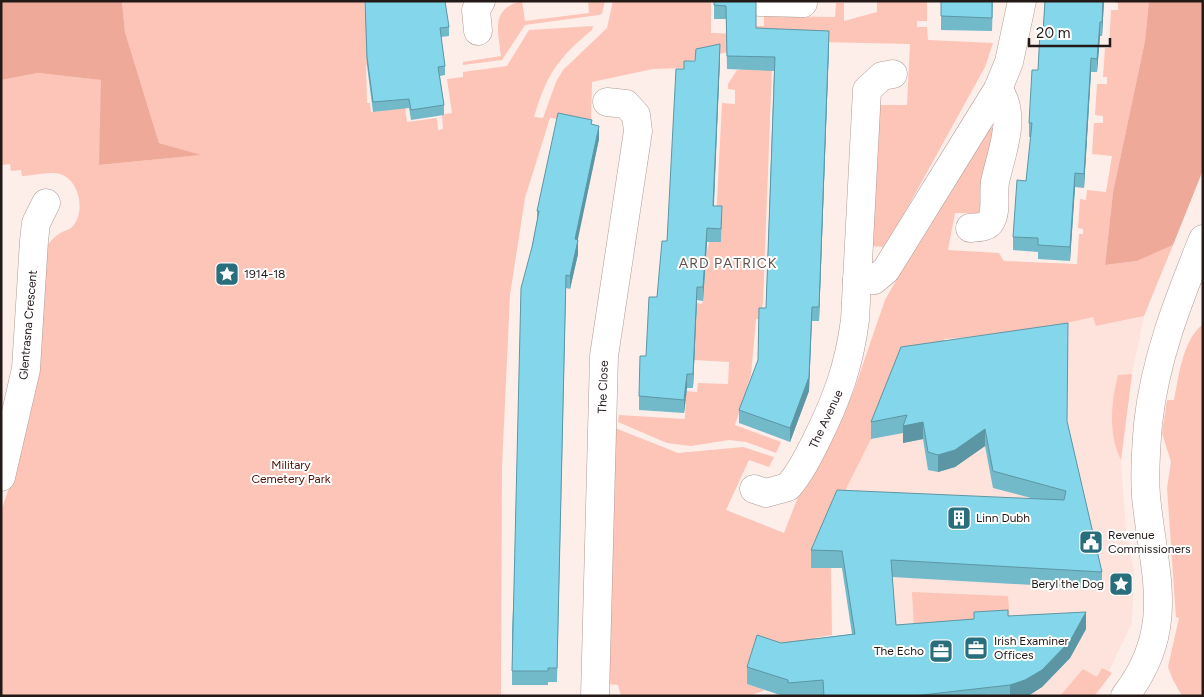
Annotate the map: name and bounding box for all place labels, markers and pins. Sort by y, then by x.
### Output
place icon: 1914-18 [214,261,240,287]
place label: 1914-18 [244,267,285,281]
building icon: Linn Dubh [946,505,972,531]
place label: Linn Dubh [976,511,1030,525]
place label: Revenue Commissioners [1108,528,1191,556]
public building icon: Revenue Commissioners [1078,529,1104,555]
place icon: Beryl the Dog [1108,571,1134,597]
place label: Beryl the Dog [1031,577,1104,591]
place label: Irish Examiner Offices [994,634,1069,662]
office icon: Irish Examiner Offices [963,635,989,661]
office icon: The Echo [928,638,954,664]
place label: The Echo [874,644,924,658]

